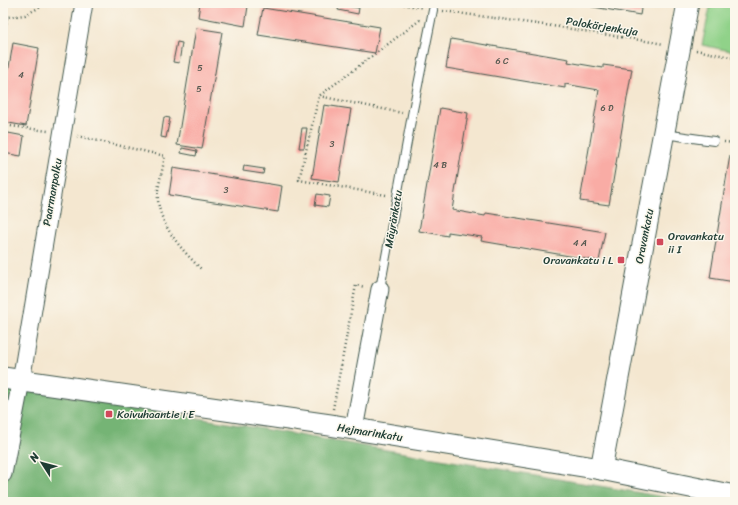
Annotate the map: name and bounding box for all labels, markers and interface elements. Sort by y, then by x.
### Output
street label: Palokärjenkuja [565,11,640,42]
house number: 6 C [495,53,509,69]
house number: 5 [197,60,203,76]
house number: 4 [18,67,24,83]
house number: 5 [196,81,202,97]
house number: 6 D [601,100,614,116]
house number: 3 [330,136,335,152]
street label: Paarmanpolku [37,157,68,227]
house number: 4 B [433,157,447,173]
house number: 3 [224,182,229,198]
street label: Mäyränkatu [379,189,408,249]
street label: Oravankatu [630,207,659,265]
place label: Oravankatu ii I [668,227,724,259]
house number: 4 A [573,235,587,251]
marker: Oravankatu ii I [655,237,665,247]
place label: Oravankatu i L [543,251,614,270]
marker: Oravankatu i L [616,255,626,265]
place label: Koivuhaantie i E [117,405,195,424]
marker: Koivuhaantie i E [104,409,114,419]
street label: Hejmarinkatu [336,418,404,447]
north arrow [22,443,62,483]
text: N [24,448,44,467]

